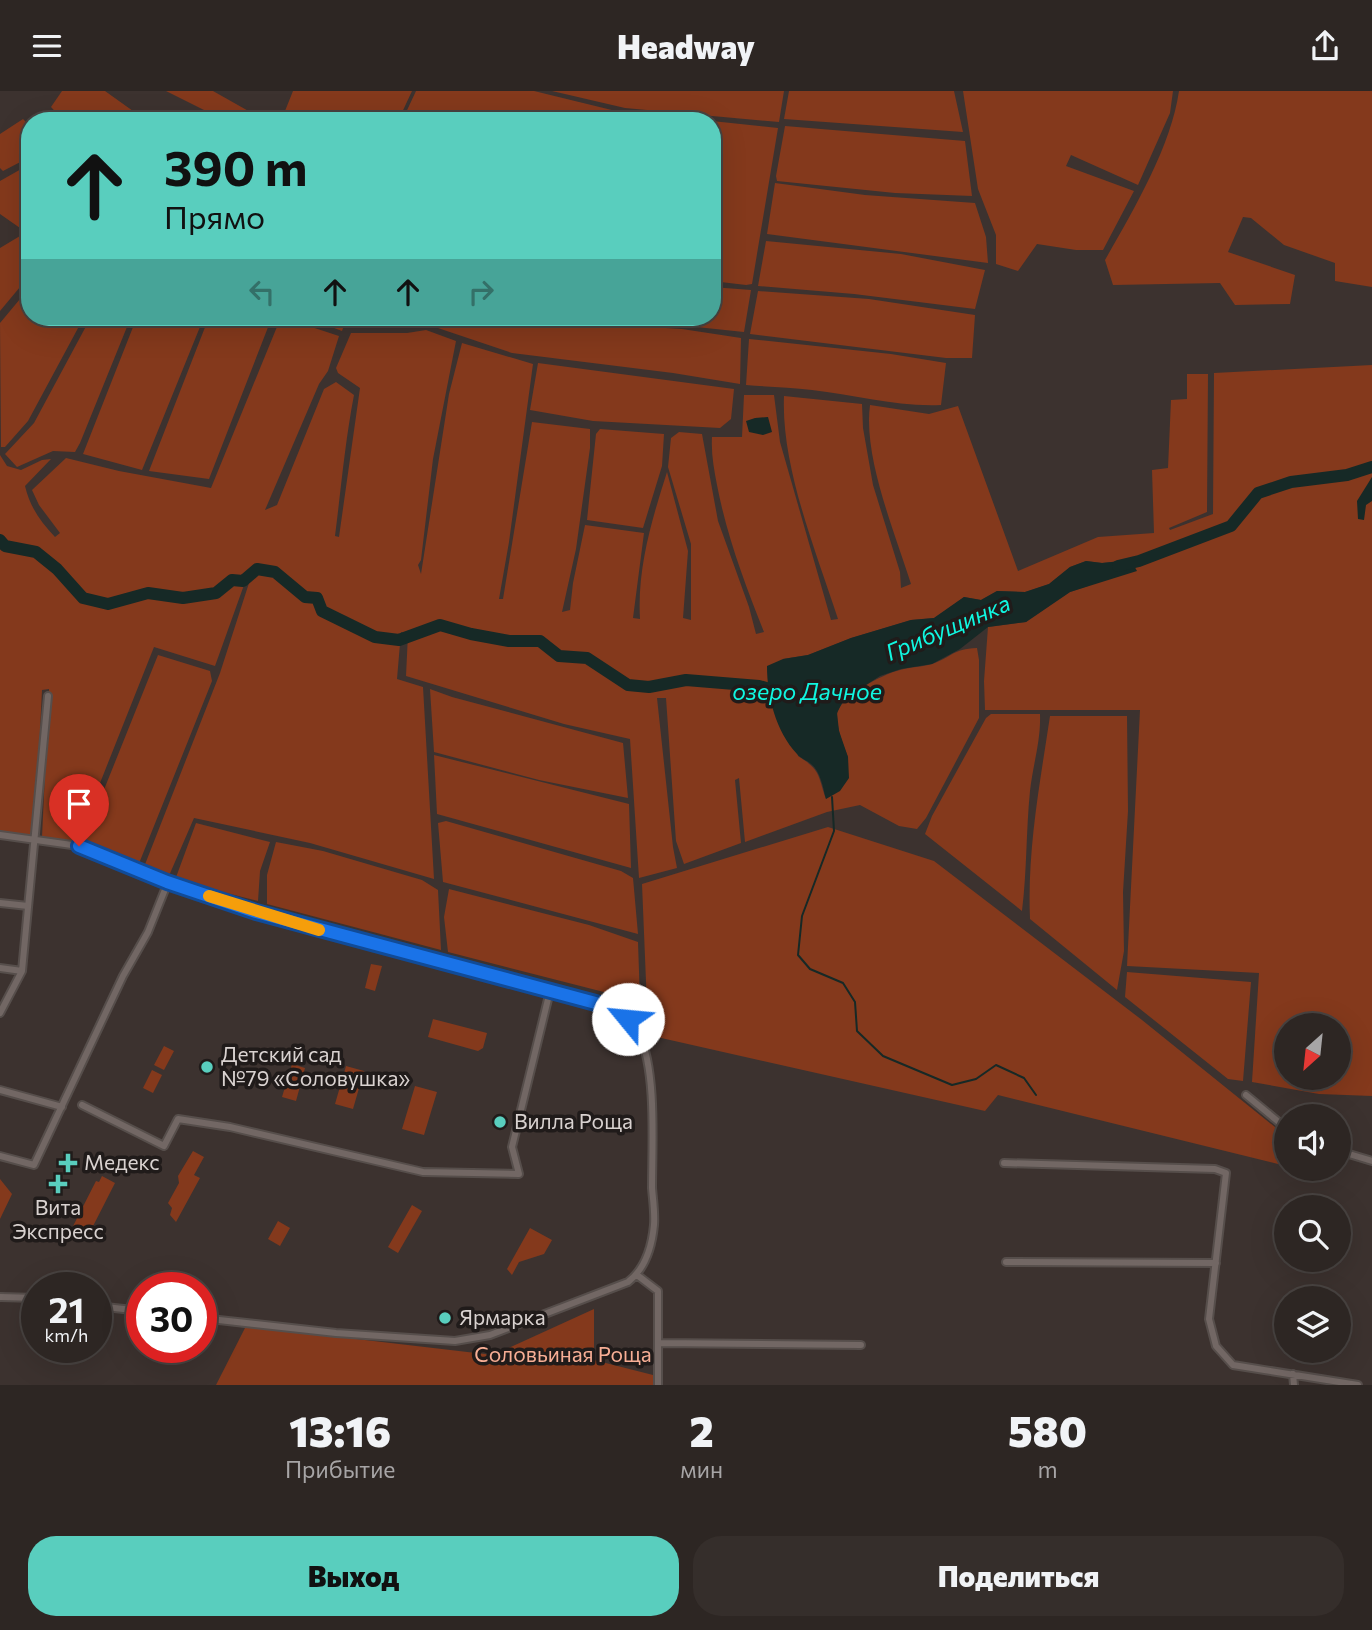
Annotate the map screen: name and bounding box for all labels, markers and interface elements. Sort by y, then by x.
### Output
text: Headway [617,26,755,66]
icon: menu [28,27,66,65]
icon: share [1306,27,1344,65]
text: 390 m [164,136,307,196]
icon: ahead [49,140,140,231]
text: Прямо [164,196,265,236]
icon: left [243,273,281,311]
icon: ahead [316,273,354,311]
icon: ahead [389,273,427,311]
icon: right [462,273,500,311]
water label: Грибущинка [881,588,1014,666]
water label: озеро Дачное [732,677,882,705]
pin [49,774,109,846]
icon: arrive [60,785,98,823]
position arrow [591,982,665,1056]
north arrow [1274,1013,1351,1090]
map controls [1274,1013,1351,1363]
place label: Детский сад №79 «Соловушка» [221,1041,410,1090]
marker: Детский сад №79 «Соловушка» [199,1059,215,1075]
button: sound [1274,1104,1351,1181]
place label: Вилла Роща [514,1108,633,1133]
marker: Вилла Роща [492,1114,508,1130]
place label: Медекс [84,1149,160,1174]
marker: Медекс [58,1153,78,1173]
marker: Вита Экспресс [50,1176,66,1192]
place label: Вита Экспресс [12,1194,104,1243]
button: search [1274,1195,1351,1272]
speed limit sign: 30 [126,1272,217,1363]
button: layers [1274,1286,1351,1363]
text: 21 [49,1287,84,1330]
place label: Ярмарка [459,1304,546,1329]
marker: Ярмарка [437,1310,453,1326]
text: km/h [45,1324,88,1346]
park label: Соловьиная Роща [474,1341,652,1366]
text: 13:16 [289,1404,391,1456]
text: 2 [690,1404,714,1456]
text: 580 [1008,1404,1087,1456]
text: Прибытие [285,1455,395,1483]
text: мин [680,1455,723,1483]
text: m [1037,1455,1058,1483]
button: Выход [28,1536,679,1616]
button: Поделиться [693,1536,1344,1616]

